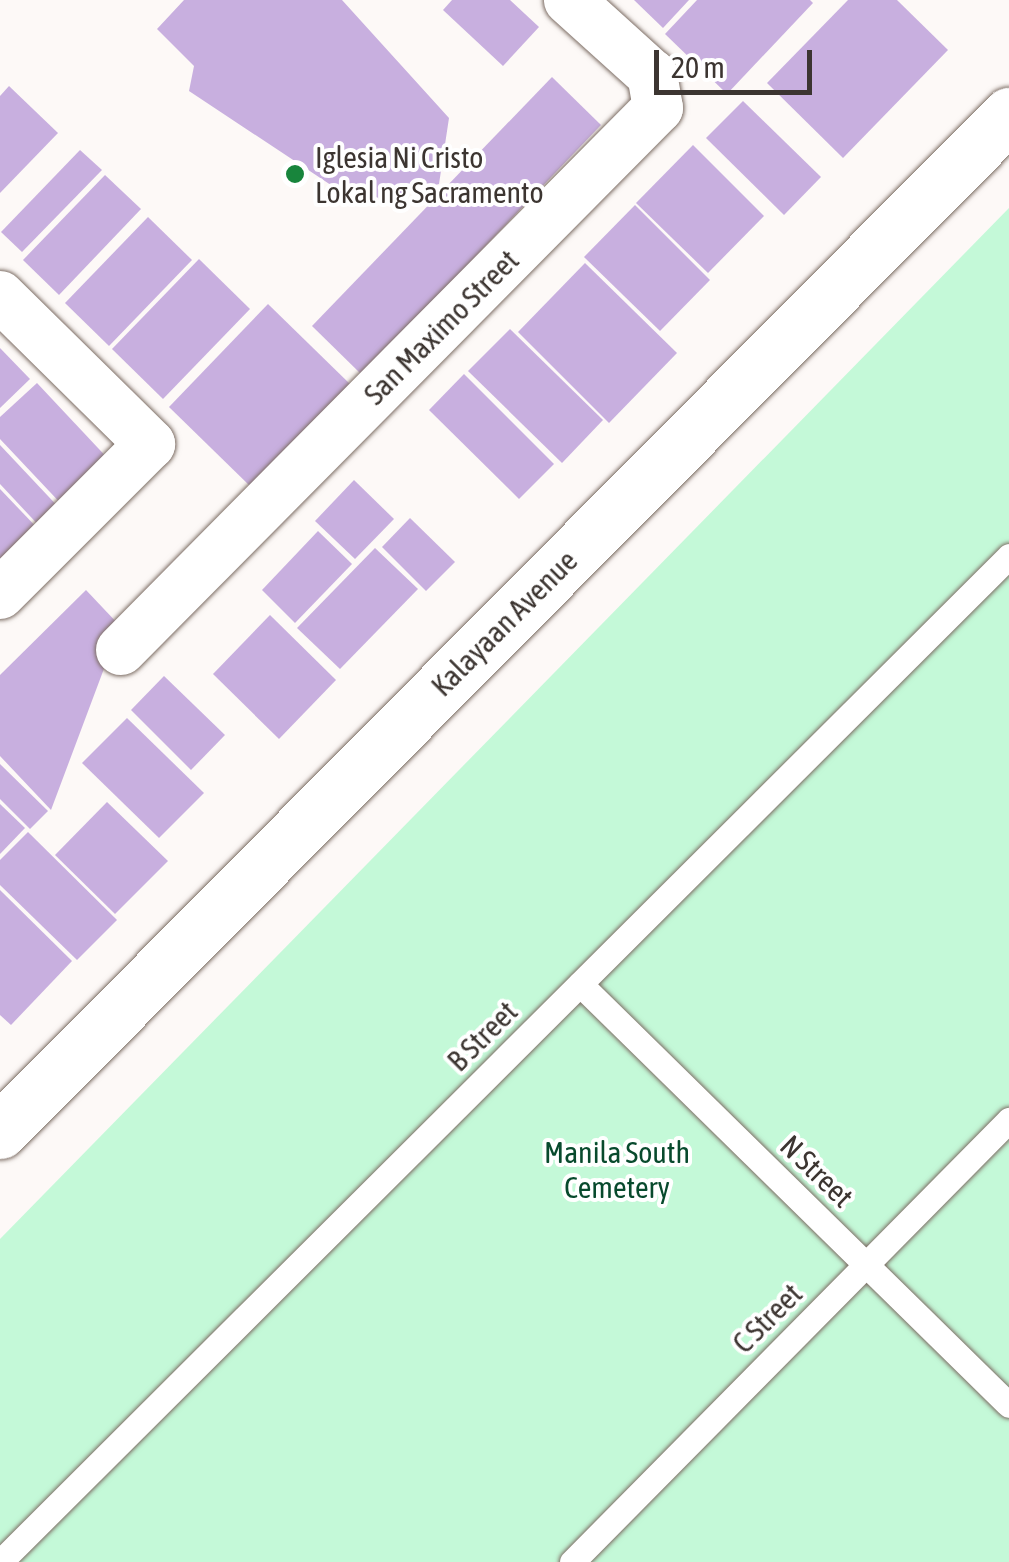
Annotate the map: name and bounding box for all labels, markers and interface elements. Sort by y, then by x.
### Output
scale bar [659,30,816,92]
text: 20 m [671,50,725,84]
place label: Iglesia Ni Cristo Lokal ng Sacramento [315,139,544,210]
marker: Iglesia Ni Cristo Lokal ng Sacramento [284,163,306,185]
street label: San Maximo Street [356,242,526,412]
street label: Kalayaan Avenue [424,543,584,703]
street label: B Street [440,994,524,1078]
street label: N Street [773,1128,861,1214]
park label: Manila South Cemetery [544,1134,690,1204]
street label: C Street [725,1276,809,1360]

